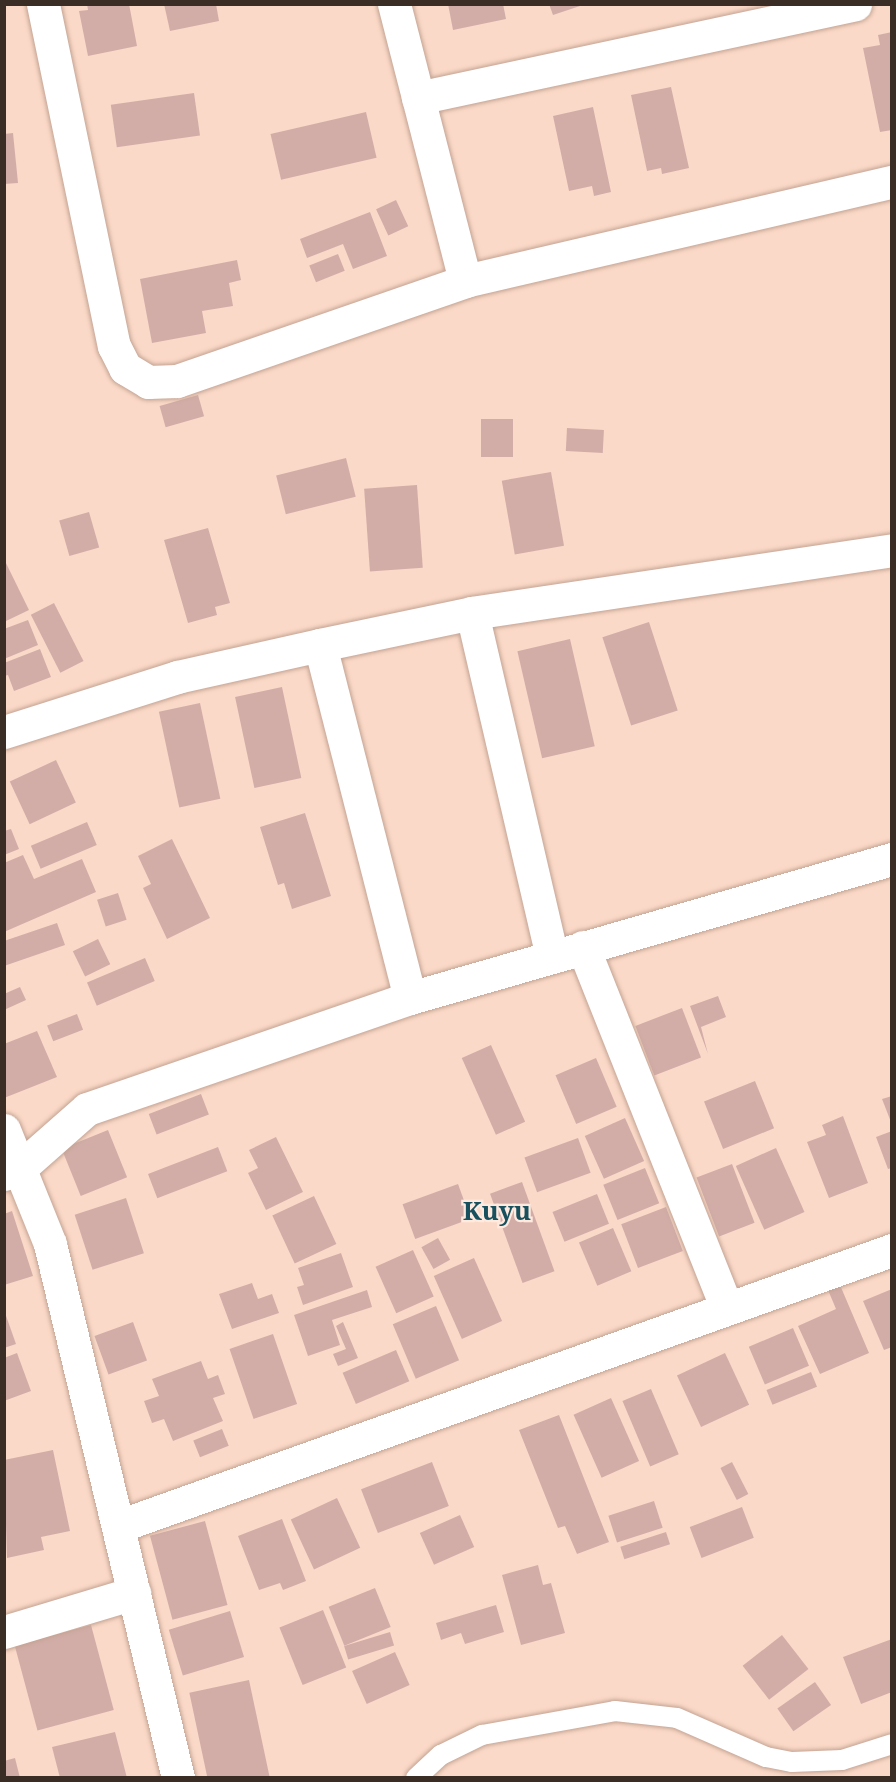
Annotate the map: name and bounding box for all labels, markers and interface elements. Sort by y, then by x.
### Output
district label: Kuyu [463,1195,531,1227]

